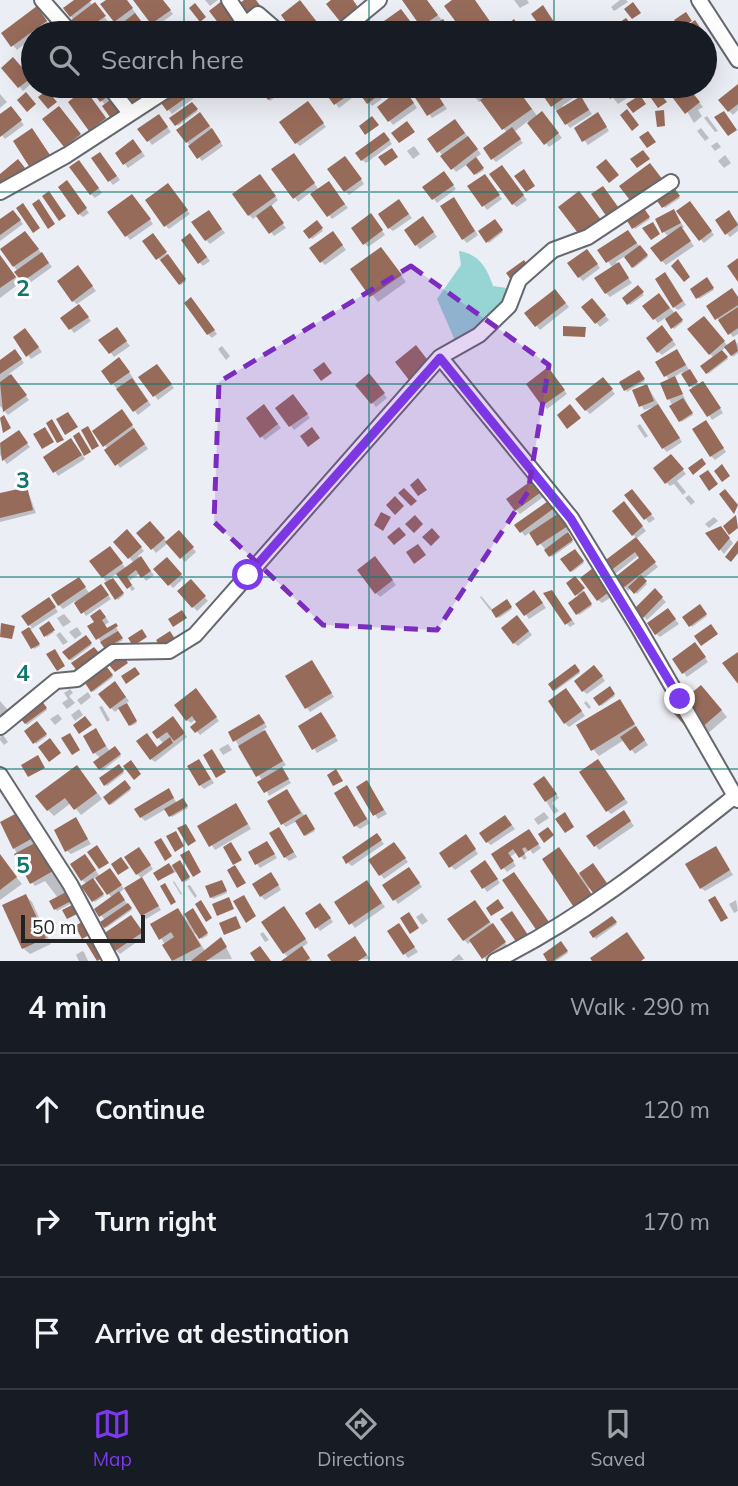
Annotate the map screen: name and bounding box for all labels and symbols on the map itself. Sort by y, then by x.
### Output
text: 2 [16,273,30,302]
text: 3 [16,465,30,494]
route start [232,559,263,590]
text: 4 [16,658,30,687]
route end [664,683,695,714]
text: 5 [16,850,30,879]
scale bar [21,912,145,944]

